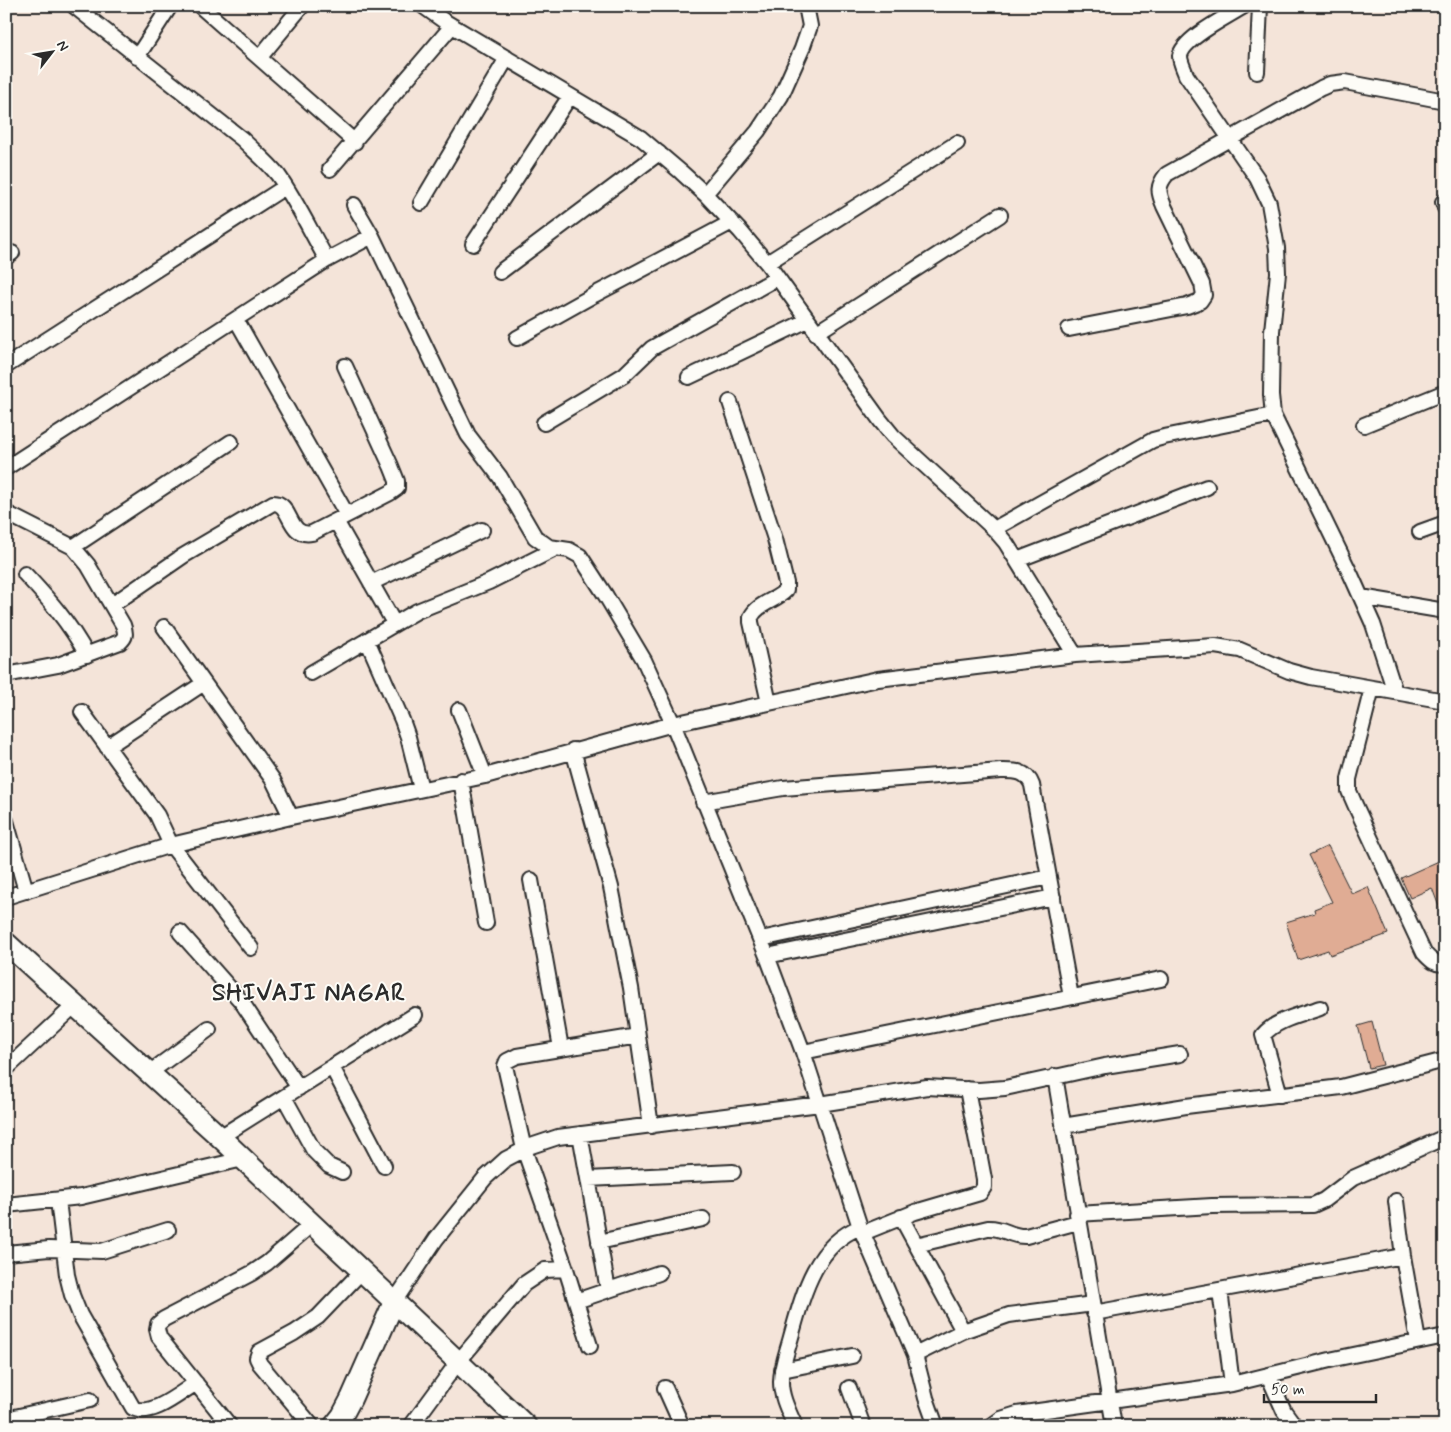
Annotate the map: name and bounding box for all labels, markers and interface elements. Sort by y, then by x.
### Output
north arrow [28,28,78,78]
text: N [52,37,72,54]
district label: SHIVAJI NAGAR [212,978,406,1009]
scale bar [1264,1372,1376,1404]
text: 50 m [1271,1380,1305,1400]

